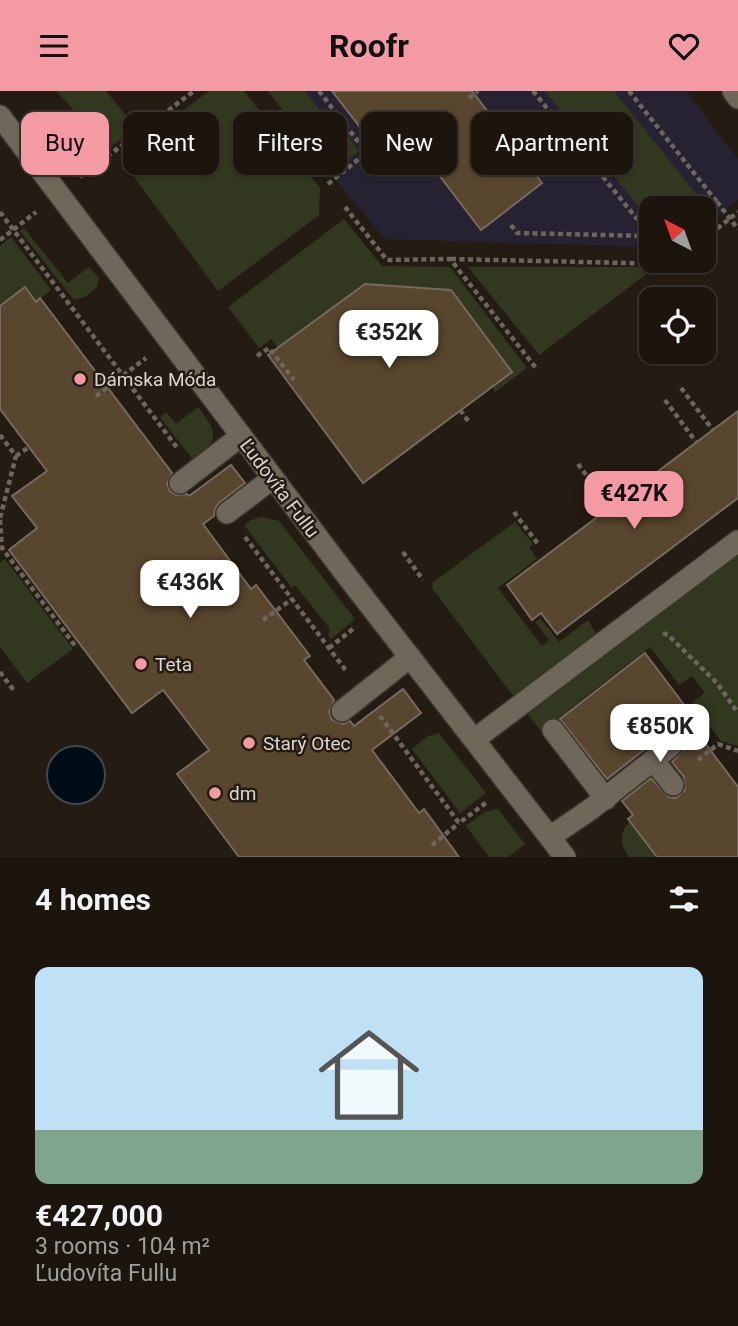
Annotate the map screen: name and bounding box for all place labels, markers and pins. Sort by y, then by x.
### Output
pin: €352K [340,310,438,370]
place label: Dámska Móda [94,368,216,391]
marker: Dámska Móda [72,371,88,387]
pin: €427K [585,471,683,531]
pin: €436K [141,561,239,620]
place label: Teta [155,653,192,676]
marker: Teta [133,656,149,672]
pin: €850K [611,705,709,764]
place label: Starý Otec [263,732,351,755]
marker: Starý Otec [241,735,257,751]
place label: dm [229,782,256,805]
marker: dm [207,785,223,801]

